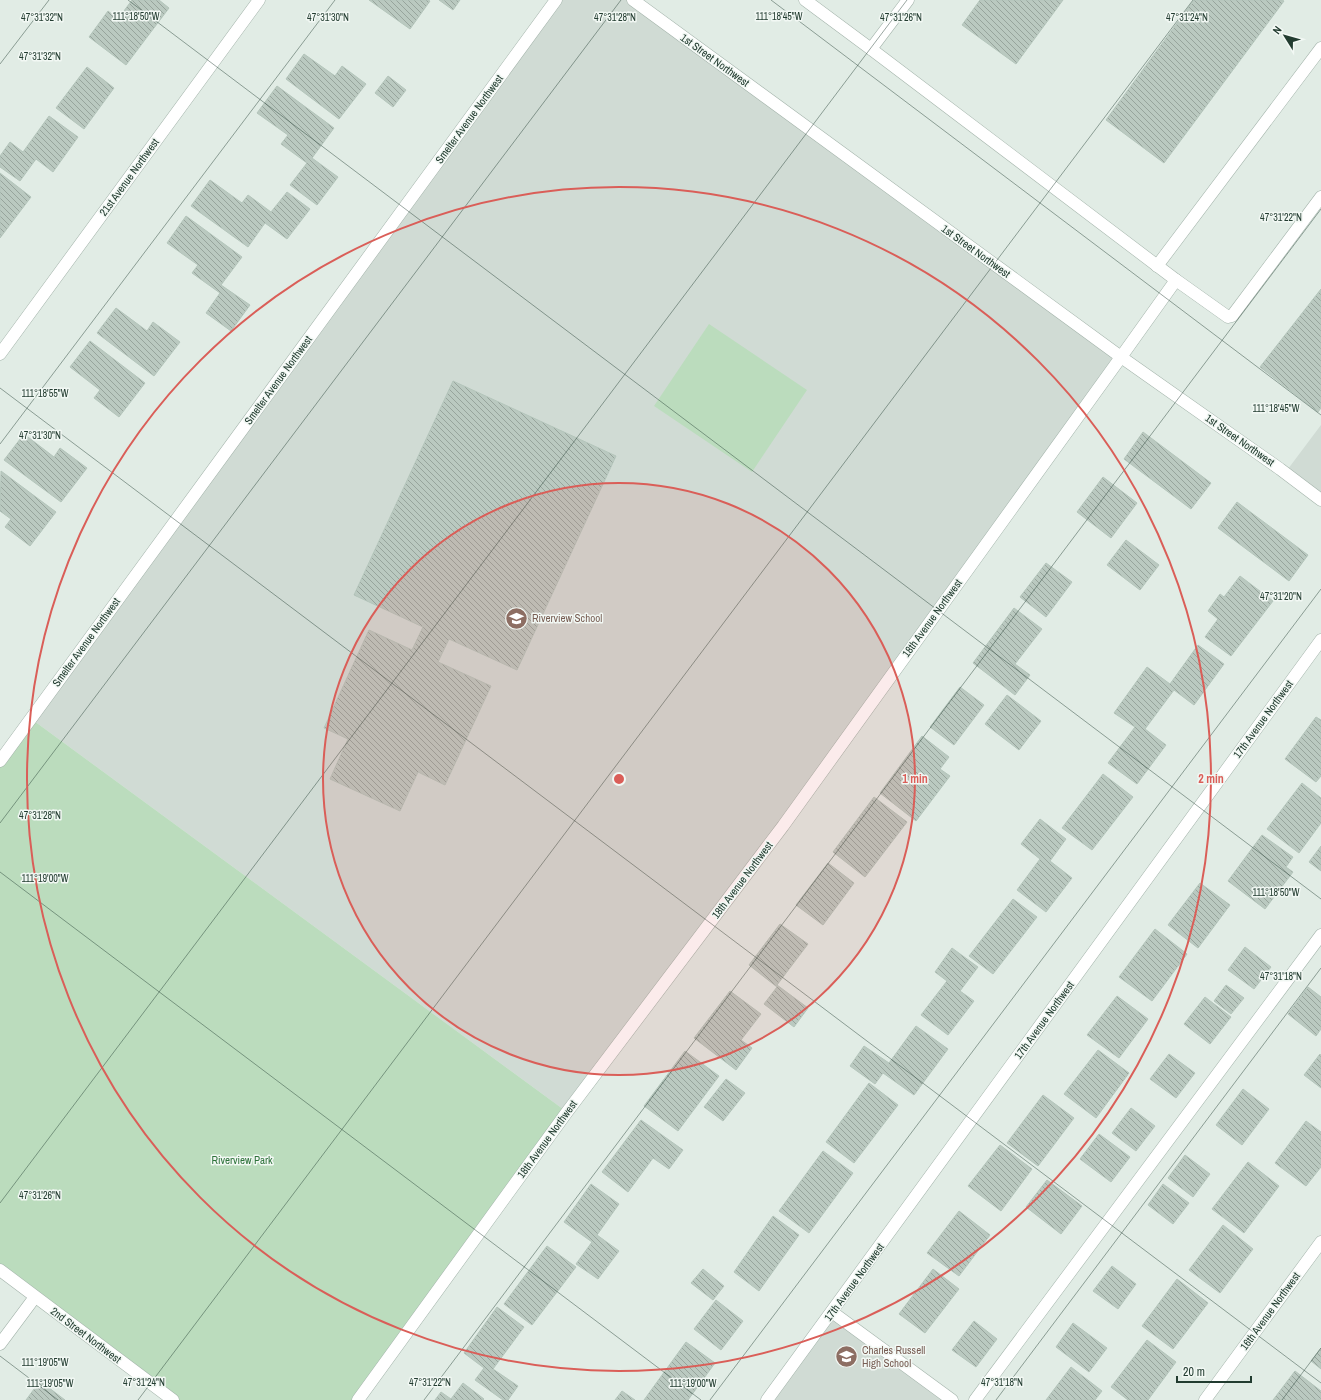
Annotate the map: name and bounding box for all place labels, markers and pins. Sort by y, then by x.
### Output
school or university icon: Riverview School [503,605,529,631]
place label: Riverview School [532,611,602,625]
centre of rings [612,772,626,786]
school or university icon: Charles Russell High School [833,1343,859,1369]
place label: Charles Russell High School [862,1343,925,1370]

